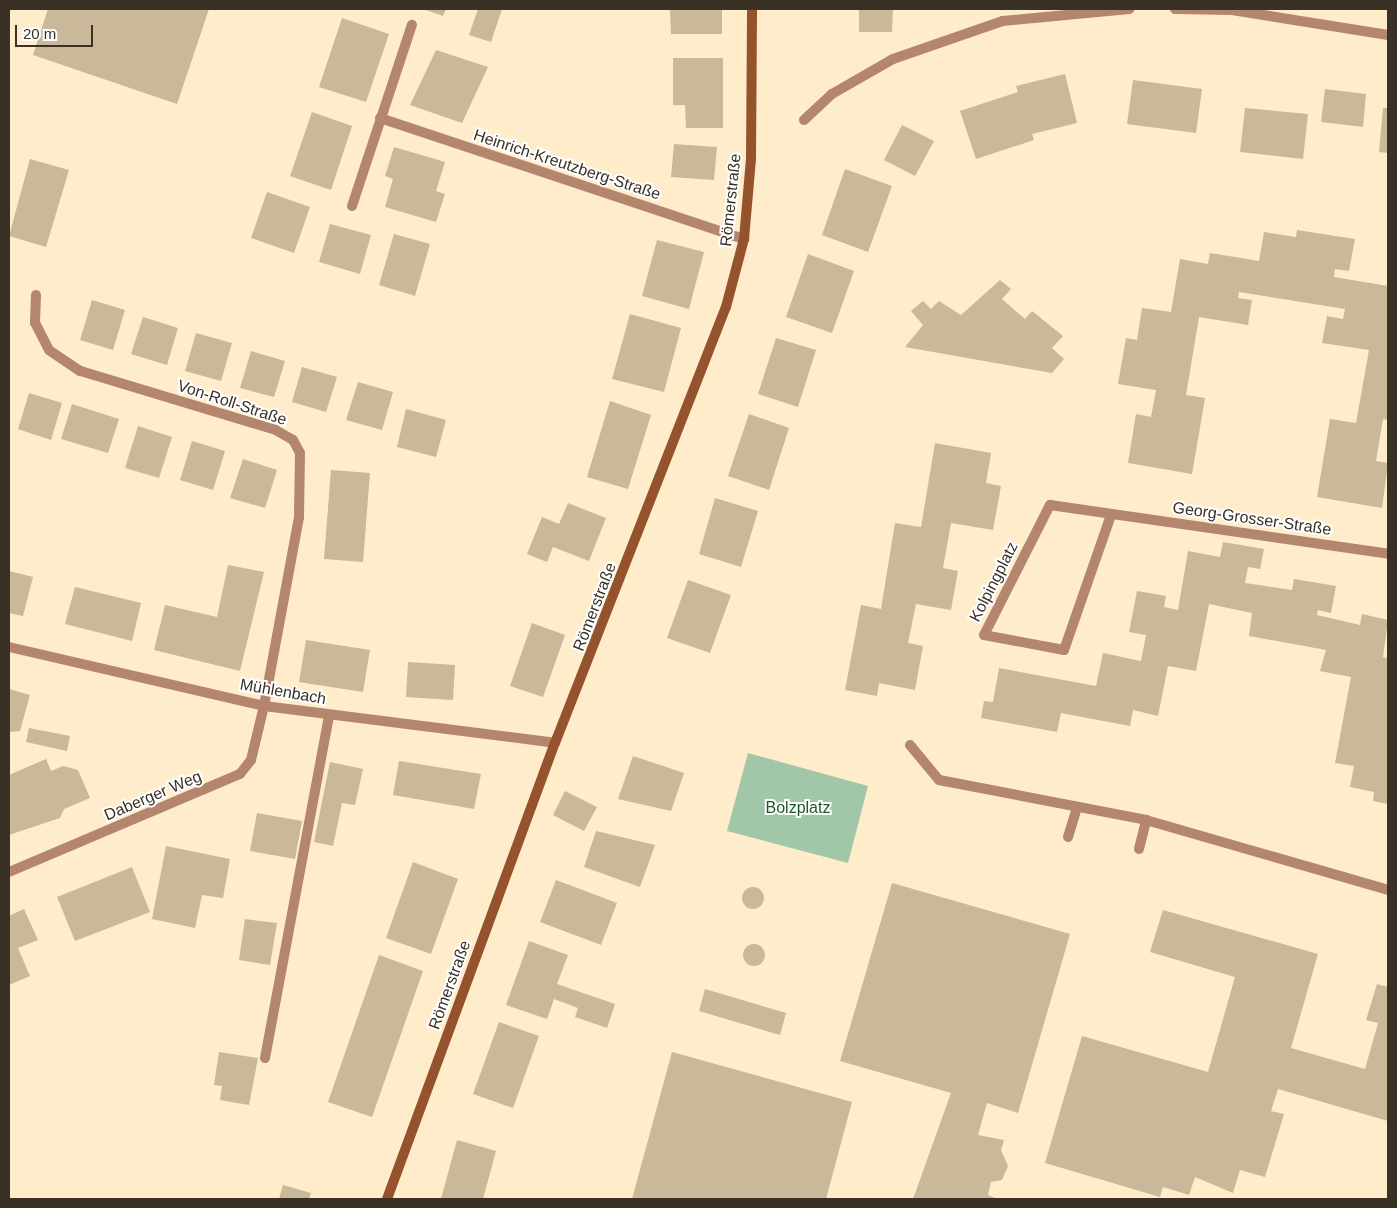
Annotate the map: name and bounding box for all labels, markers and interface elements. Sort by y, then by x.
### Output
scale bar [18,15,95,47]
text: 20 m [23,25,56,42]
street label: Heinrich-Kreutzberg-Straße [471,126,663,204]
street label: Römerstraße [717,153,745,247]
street label: Von-Roll-Straße [175,376,289,430]
street label: Georg-Grosser-Straße [1171,498,1333,540]
street label: Kolpingplatz [966,539,1022,625]
street label: Römerstraße [569,560,621,654]
street label: Mühlenbach [238,675,328,709]
street label: Daberger Weg [101,767,205,825]
park label: Bolzplatz [766,798,830,818]
street label: Römerstraße [425,938,475,1032]

